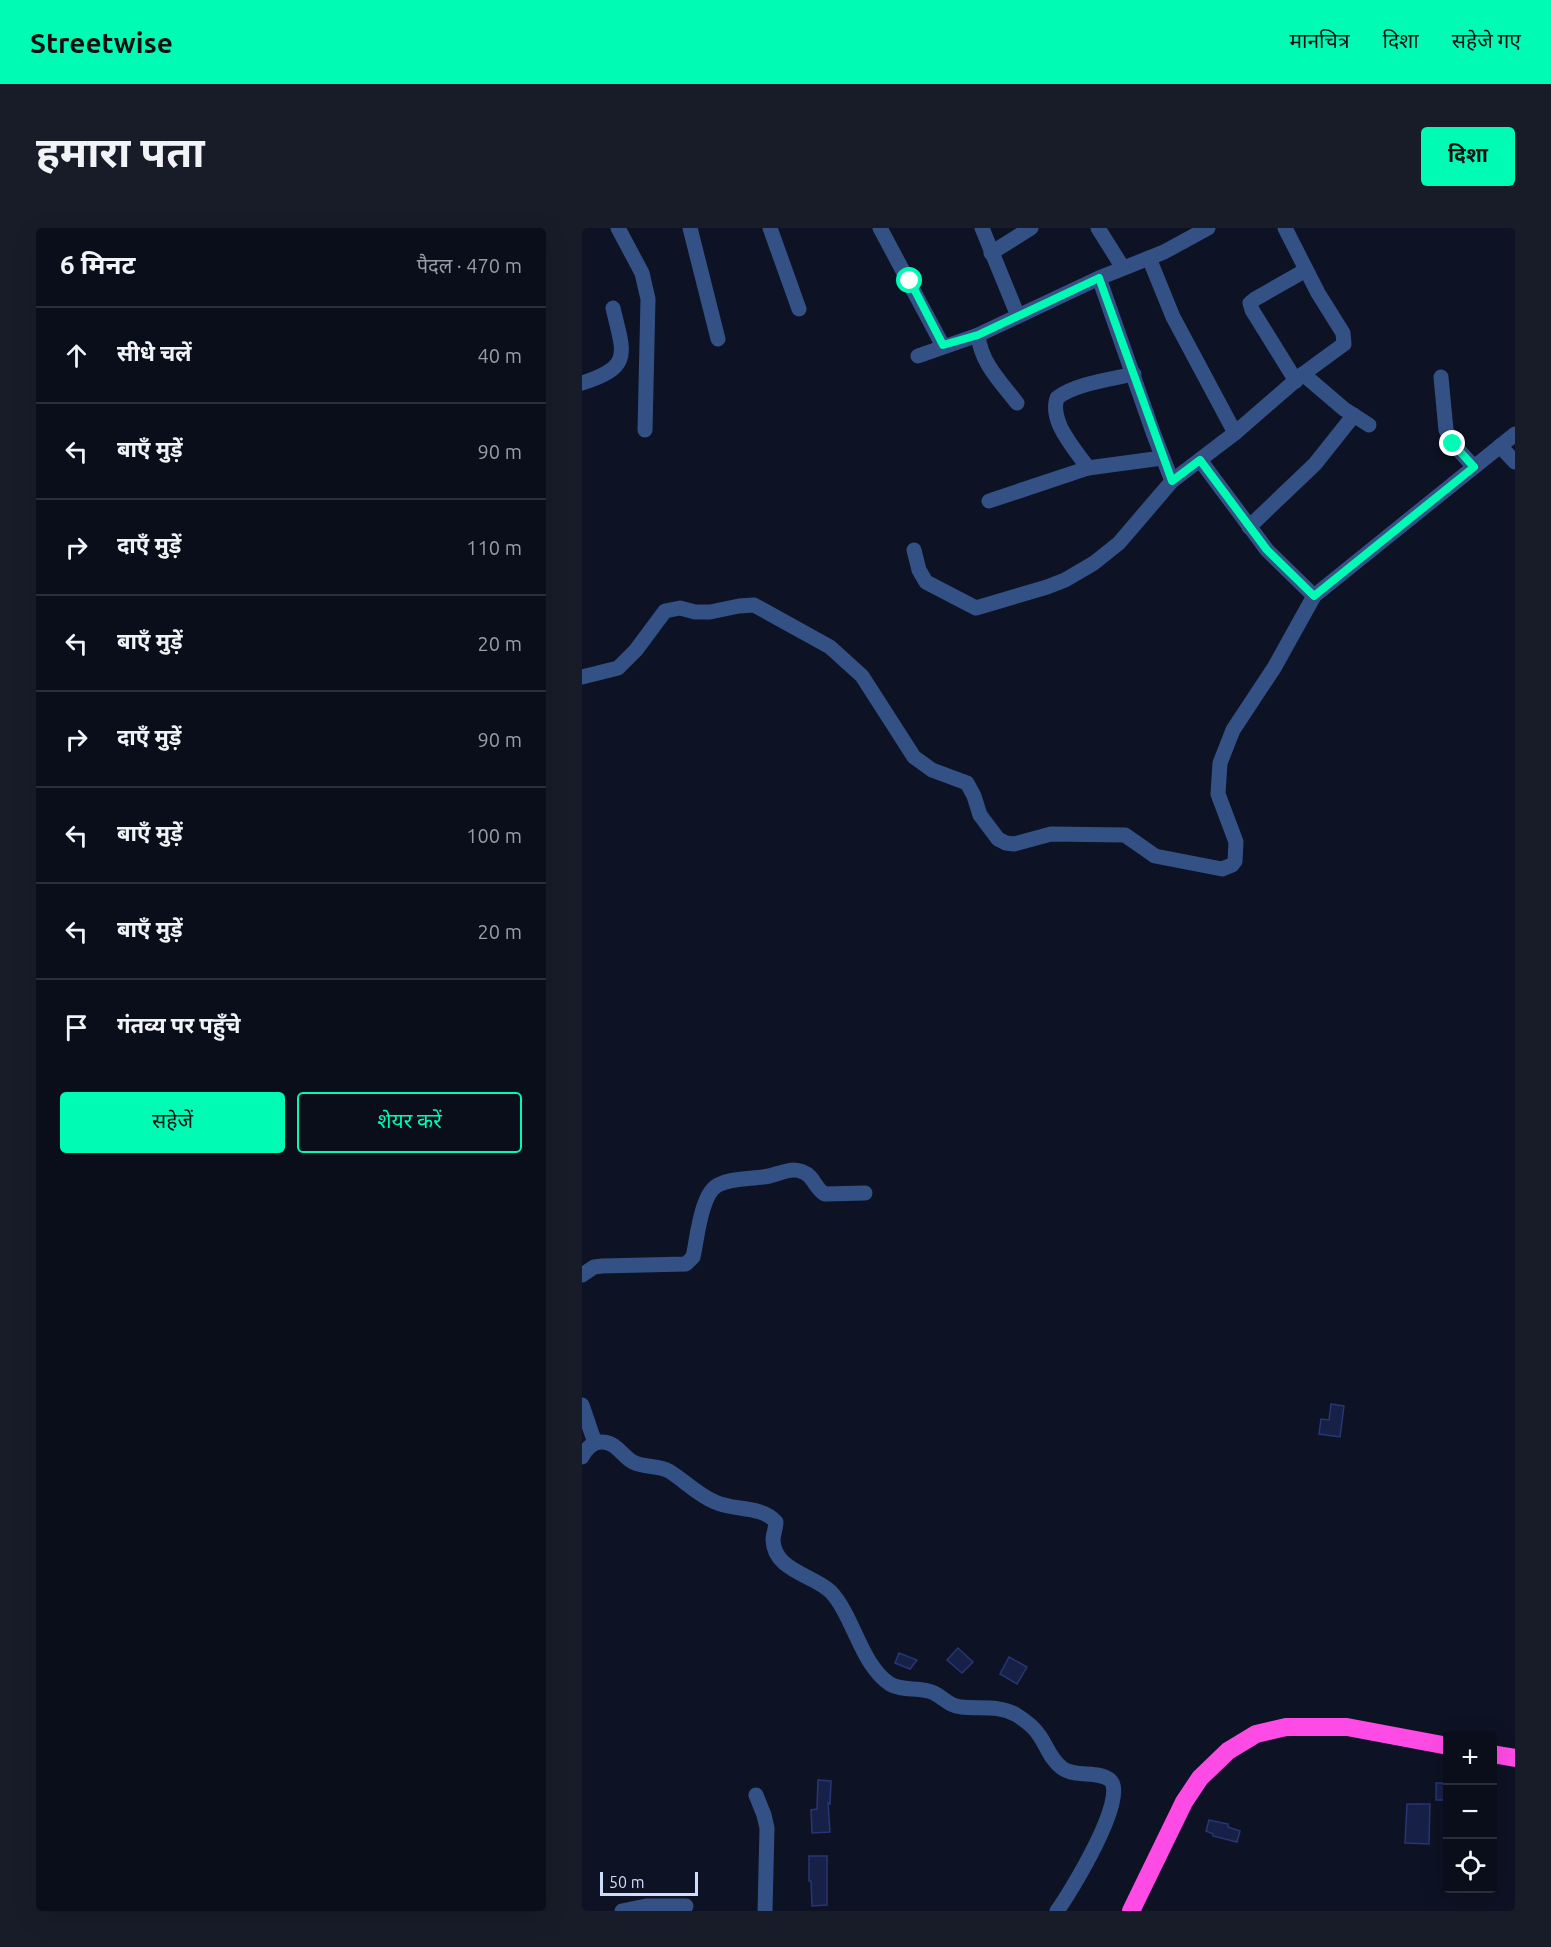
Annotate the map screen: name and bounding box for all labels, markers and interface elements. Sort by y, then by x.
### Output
text: Streetwise [30,27,173,58]
text: मानचित्र [1289,28,1350,52]
text: दिशा [1383,28,1419,52]
text: सहेजे गए [1452,28,1521,52]
button: दिशा [1421,127,1515,186]
text: हमारा पता [36,128,205,175]
text: 6 मिनट [60,250,135,279]
text: पैदल · 470 m [417,254,522,277]
route start [896,267,922,293]
icon: ahead [60,339,93,372]
text: सीधे चलें [117,340,192,365]
text: 40 m [478,344,522,367]
route end [1439,430,1465,456]
icon: left [60,435,93,468]
text: बाएँ मुड़ें [117,436,183,461]
text: 90 m [478,440,522,463]
icon: right [60,531,93,564]
text: दाएँ मुड़ें [117,532,181,557]
text: 110 m [466,536,522,559]
icon: left [60,627,93,660]
text: बाएँ मुड़ें [117,628,183,653]
text: 20 m [478,632,522,655]
icon: right [60,723,93,756]
text: दाएँ मुड़ें [117,724,181,749]
text: 90 m [478,728,522,751]
icon: left [60,819,93,852]
text: बाएँ मुड़ें [117,820,183,845]
text: 100 m [466,824,522,847]
icon: left [60,915,93,948]
text: बाएँ मुड़ें [117,916,183,941]
text: 20 m [478,920,522,943]
icon: arrive [60,1011,93,1044]
text: गंतव्य पर पहुँचे [117,1012,241,1037]
button: सहेजें [60,1092,285,1153]
button: शेयर करें [297,1092,522,1153]
map controls [1443,1731,1497,1893]
button: + [1443,1731,1497,1785]
button: − [1443,1785,1497,1839]
button: locate [1443,1839,1497,1893]
scale bar [600,1869,698,1896]
text: 50 m [609,1873,645,1891]

